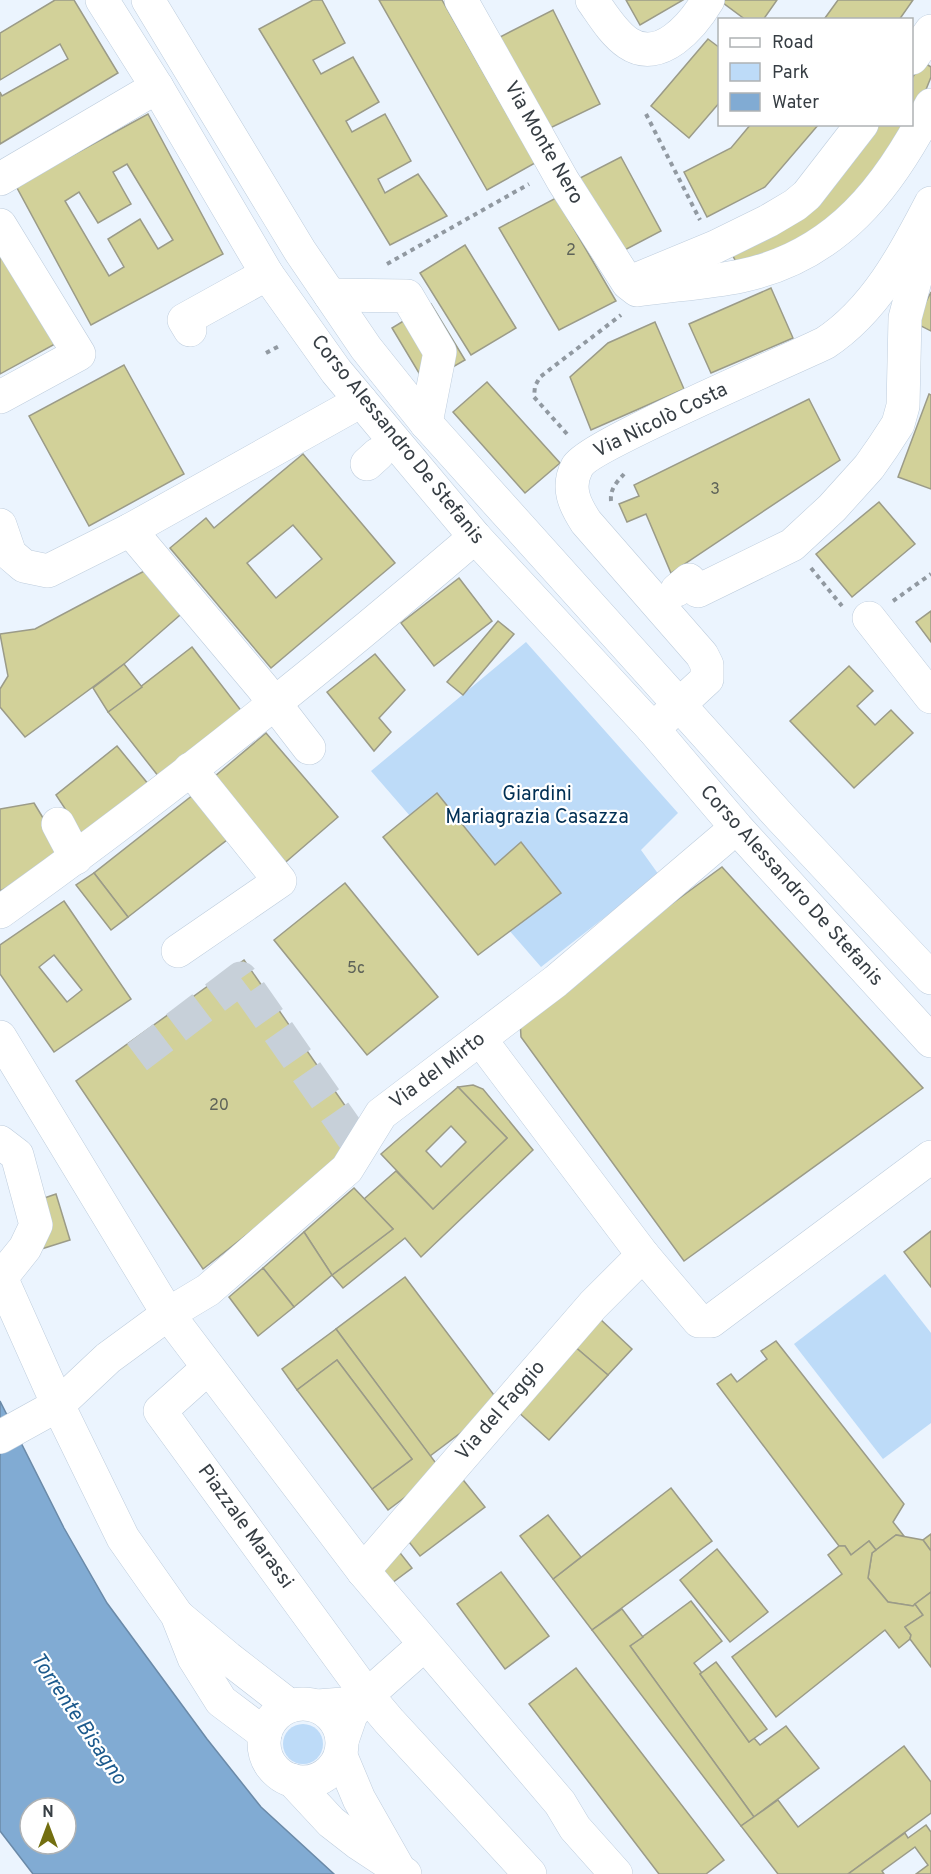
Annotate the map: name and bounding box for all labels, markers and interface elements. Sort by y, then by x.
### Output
legend [718,18,913,126]
text: Road [772,32,814,55]
text: Park [772,62,809,85]
street label: Via Monte Nero [497,77,589,209]
text: Water [772,92,819,115]
house number: 2 [566,241,576,261]
street label: Corso Alessandro De Stefanis [304,330,490,550]
street label: Via Nicolò Costa [590,377,732,465]
house number: 3 [710,480,720,500]
street label: Corso Alessandro De Stefanis [694,780,888,992]
park label: Giardini Mariagrazia Casazza [445,782,629,831]
house number: 5c [347,959,365,979]
street label: Via del Mirto [385,1027,491,1115]
house number: 20 [209,1096,229,1116]
street label: Via del Faggio [450,1356,552,1466]
street label: Piazzale Marassi [191,1460,299,1594]
water label: Torrente Bisagno [24,1648,133,1791]
north arrow [18,1796,78,1856]
text: N [42,1803,54,1823]

